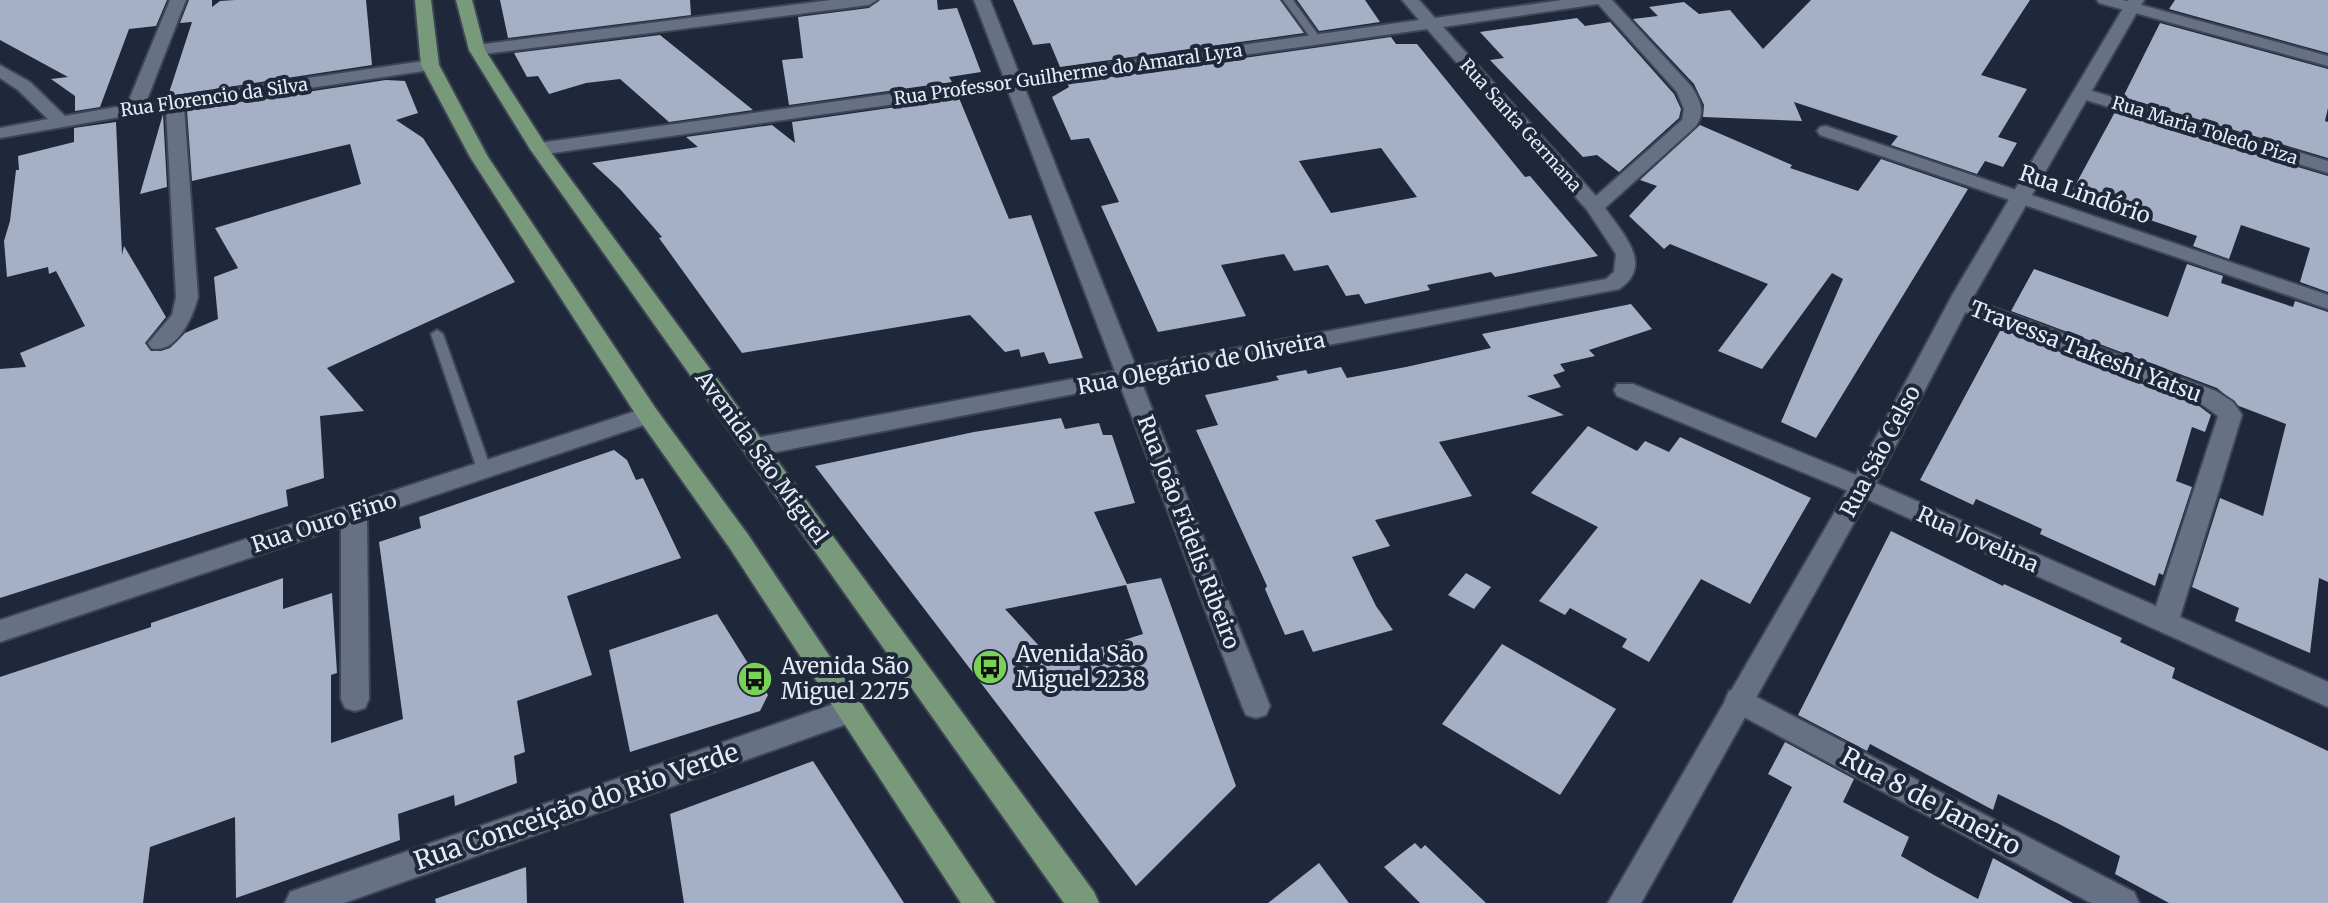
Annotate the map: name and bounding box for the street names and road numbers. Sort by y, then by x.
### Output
street label: Rua Professor Guilherme do Amaral Lyra [892,38,1244,110]
street label: Rua Santa Germana [1455,54,1587,196]
street label: Rua Florencio da Silva [119,72,310,122]
street label: Rua Maria Toledo Piza [2109,91,2301,169]
street label: Rua Lindório [2016,158,2154,230]
street label: Travessa Takeshi Yatsu [1966,294,2206,408]
street label: Rua Olegário de Oliveira [1075,325,1327,401]
street label: Avenida São Miguel [689,364,834,549]
street label: Rua São Celso [1834,380,1927,522]
street label: Rua João Fidelis Ribeiro [1131,411,1247,653]
street label: Rua Ouro Fino [248,485,400,559]
street label: Rua Jovelina [1913,500,2043,578]
street label: Rua Conceição do Rio Verde [409,735,743,877]
street label: Rua 8 de Janeiro [1835,740,2027,862]

